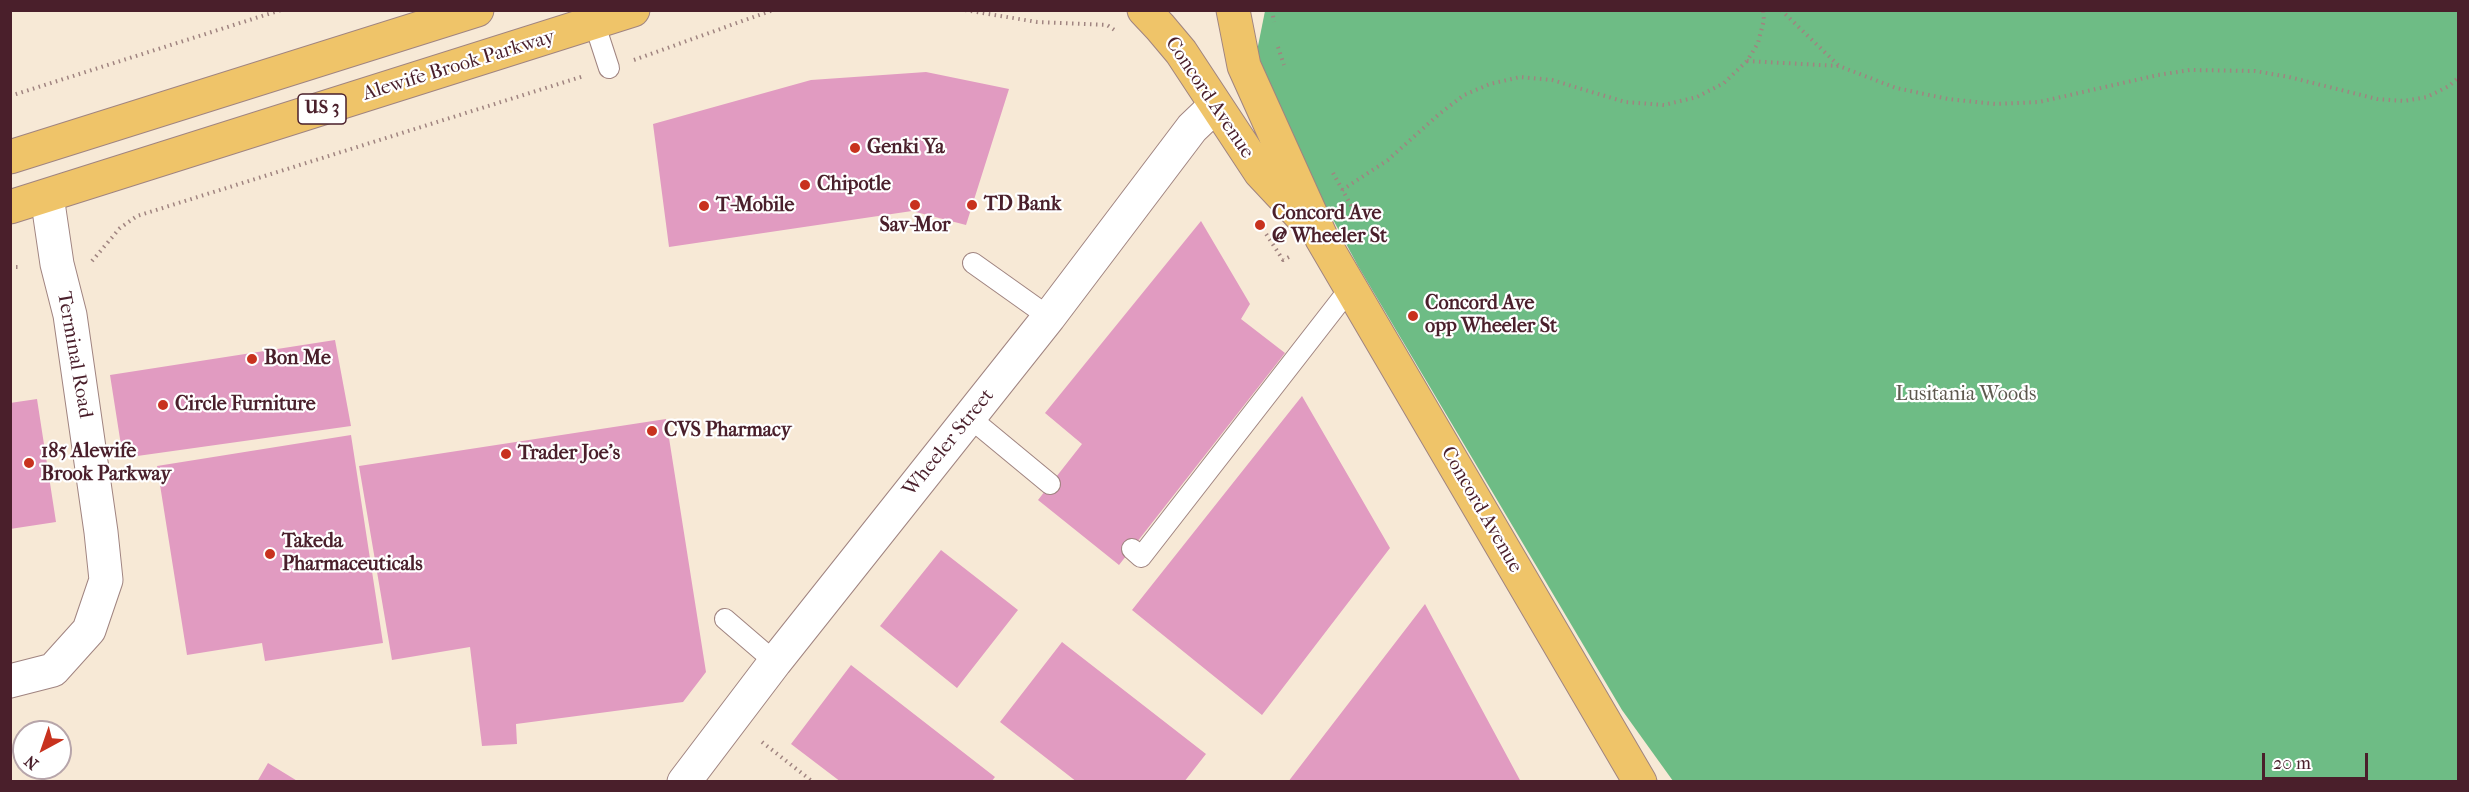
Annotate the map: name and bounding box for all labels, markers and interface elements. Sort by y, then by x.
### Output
street label: Alewife Brook Parkway [360,25,558,107]
street label: Concord Avenue [1159,33,1259,163]
road number: US 3 [298,94,346,124]
place label: Genki Ya [867,136,944,160]
marker: Genki Ya [848,141,862,155]
place label: Chipotle [817,173,891,197]
marker: Chipotle [798,178,812,192]
place label: TD Bank [984,193,1061,217]
place label: T-Mobile [716,194,794,218]
marker: Sav-Mor [908,198,922,212]
marker: TD Bank [965,198,979,212]
marker: T-Mobile [697,199,711,213]
place label: Concord Ave @ Wheeler St [1272,202,1387,249]
place label: Sav-Mor [880,214,950,238]
marker: Concord Ave @ Wheeler St [1253,218,1267,232]
street label: Terminal Road [51,290,97,420]
place label: Concord Ave opp Wheeler St [1425,292,1557,339]
marker: Concord Ave opp Wheeler St [1406,309,1420,323]
place label: Bon Me [264,347,331,371]
marker: Bon Me [245,352,259,366]
park label: Lusitania Woods [1896,383,2036,407]
street label: Wheeler Street [898,384,1000,502]
place label: Circle Furniture [175,393,316,417]
marker: Circle Furniture [156,398,170,412]
place label: CVS Pharmacy [664,419,791,443]
marker: CVS Pharmacy [645,424,659,438]
place label: 185 Alewife Brook Parkway [41,440,171,487]
place label: Trader Joe's [518,442,620,466]
street label: Concord Avenue [1435,443,1527,577]
marker: Trader Joe's [499,447,513,461]
marker: 185 Alewife Brook Parkway [22,456,36,470]
place label: Takeda Pharmaceuticals [282,530,423,577]
marker: Takeda Pharmaceuticals [263,547,277,561]
north arrow [12,720,72,780]
scale bar [2265,741,2372,779]
text: N [21,751,42,774]
text: 20 m [2273,753,2311,774]

